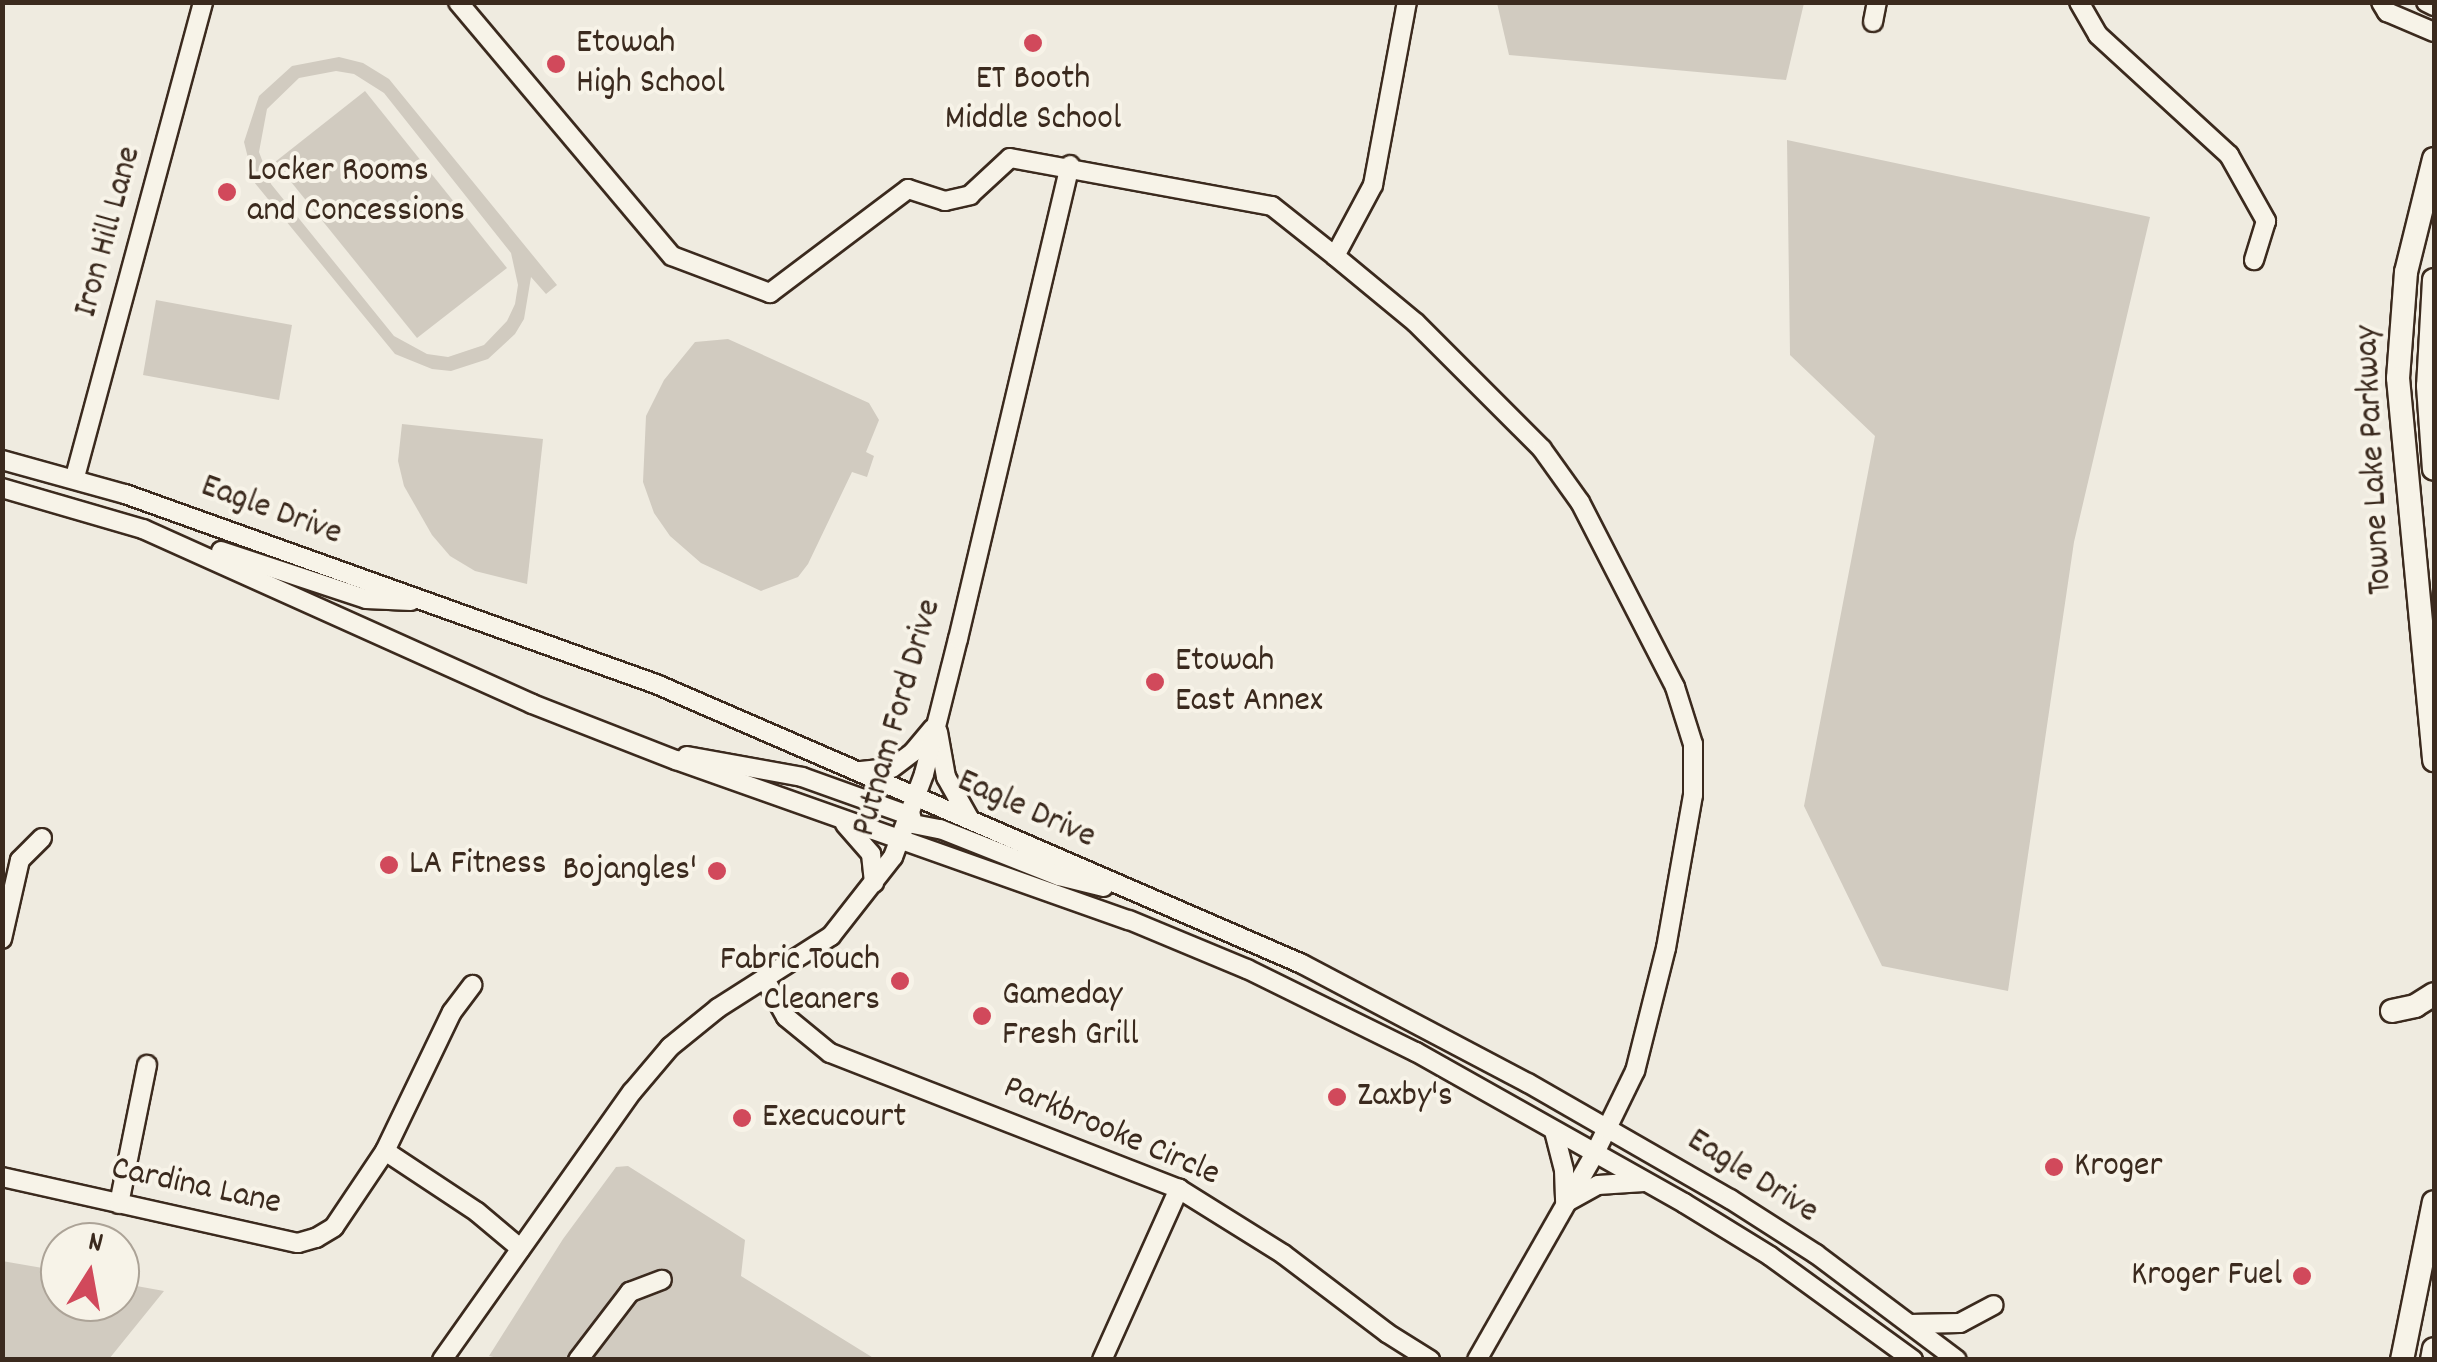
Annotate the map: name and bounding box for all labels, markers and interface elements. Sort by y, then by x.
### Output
place label: Etowah High School [576,23,725,105]
marker: ET Booth Middle School [1022,32,1044,54]
marker: Etowah High School [545,53,567,75]
place label: ET Booth Middle School [945,59,1121,141]
street label: Iron Hill Lane [66,142,152,322]
place label: Locker Rooms and Concessions [247,151,465,233]
marker: Locker Rooms and Concessions [216,181,238,203]
street label: Towne Lake Parkway [2347,324,2403,596]
street label: Eagle Drive [195,466,347,556]
street label: Putnam Ford Drive [844,595,952,841]
place label: Etowah East Annex [1175,641,1323,723]
marker: Etowah East Annex [1144,671,1166,693]
street label: Eagle Drive [950,761,1102,859]
place label: LA Fitness [409,844,546,886]
place label: Bojangles' [562,850,697,892]
marker: LA Fitness [378,854,400,876]
marker: Bojangles' [706,860,728,882]
place label: Fabric Touch Cleaners [720,940,880,1022]
marker: Fabric Touch Cleaners [889,970,911,992]
place label: Gameday Fresh Grill [1002,975,1138,1057]
marker: Gameday Fresh Grill [971,1005,993,1027]
street label: Parkbrooke Circle [996,1068,1226,1196]
place label: Zaxby's [1357,1076,1453,1118]
marker: Zaxby's [1326,1086,1348,1108]
place label: Execucourt [762,1097,906,1139]
marker: Execucourt [731,1107,753,1129]
street label: Eagle Drive [1679,1120,1825,1234]
place label: Kroger [2074,1146,2162,1188]
street label: Cardina Lane [107,1149,285,1225]
marker: Kroger [2043,1156,2065,1178]
north arrow [40,1222,140,1322]
text: N [85,1224,106,1265]
place label: Kroger Fuel [2131,1255,2282,1297]
marker: Kroger Fuel [2291,1265,2313,1287]

